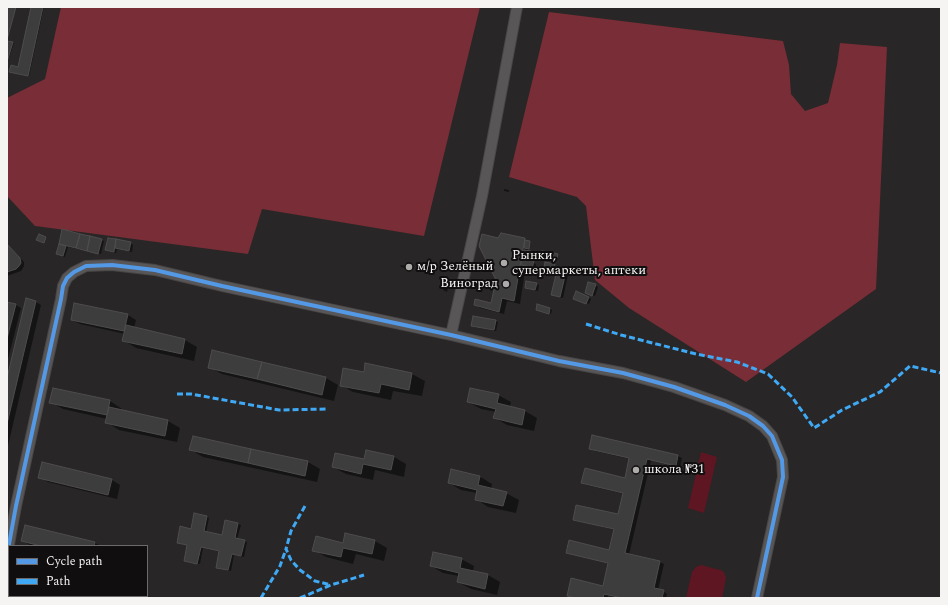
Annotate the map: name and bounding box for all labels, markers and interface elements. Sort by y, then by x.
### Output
place label: Рынки, супермаркеты, аптеки [512,248,646,279]
marker: Рынки, супермаркеты, аптеки [499,258,509,268]
place label: м/р Зелёный [417,259,493,275]
marker: м/р Зелёный [404,262,414,272]
place label: Виноград [440,276,498,292]
marker: Виноград [501,279,511,289]
place label: школа №31 [644,462,705,478]
marker: школа №31 [631,465,641,475]
legend [8,545,148,597]
text: Cycle path [46,552,103,571]
text: Path [46,572,71,591]

